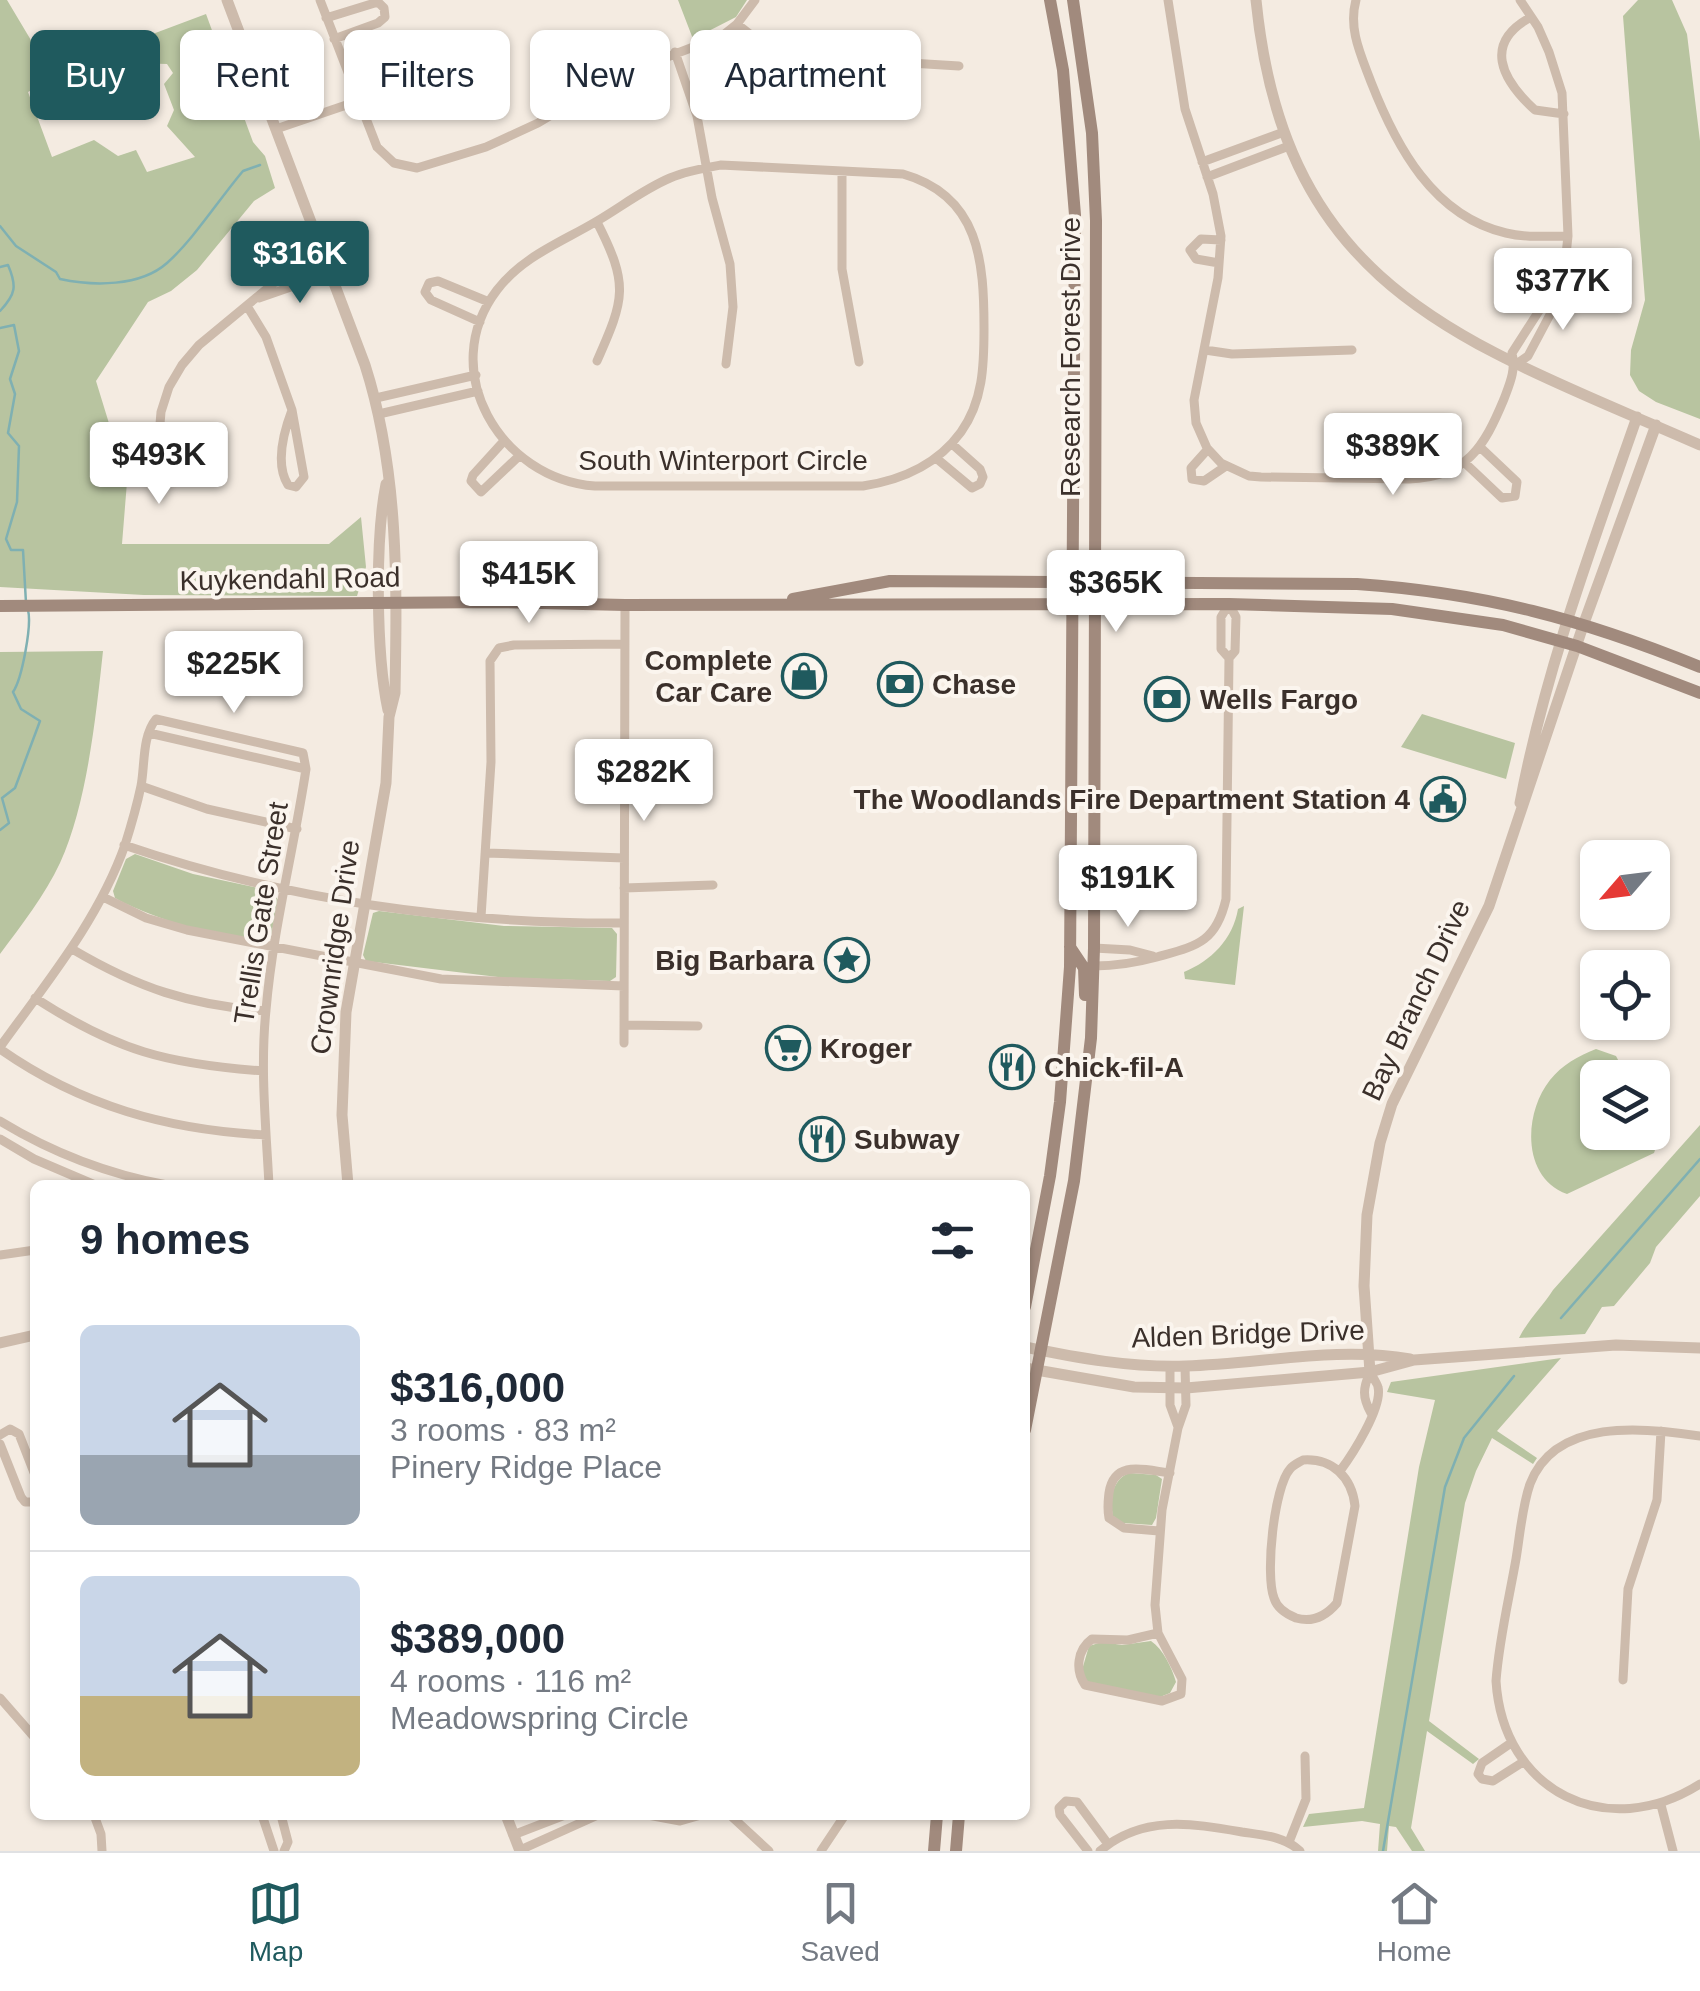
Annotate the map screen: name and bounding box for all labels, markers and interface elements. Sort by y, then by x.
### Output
chip: Buy [30,30,160,120]
chip: Rent [180,30,324,120]
chip: Filters [344,30,510,120]
chip: New [530,30,670,120]
chip: Apartment [690,30,921,120]
street label: Research Forest Drive [1055,217,1086,497]
pin: $316K [230,221,370,306]
text: $316K [253,235,347,271]
pin: $377K [1493,248,1633,333]
text: $377K [1516,262,1610,298]
pin: $389K [1323,413,1463,498]
pin: $493K [89,422,229,507]
text: $389K [1346,427,1440,463]
text: $493K [112,436,206,472]
street label: South Winterport Circle [578,445,868,476]
pin: $415K [459,541,599,626]
pin: $365K [1046,550,1186,635]
text: $415K [482,555,576,591]
street label: Kuykendahl Road [179,562,401,596]
text: $365K [1069,564,1163,600]
pin: $225K [164,631,304,716]
text: $225K [187,645,281,681]
place label: Complete Car Care [644,645,772,708]
shop icon: Complete Car Care [781,653,827,699]
bank icon: Chase [877,661,923,707]
place label: Chase [932,669,1016,700]
bank icon: Wells Fargo [1144,676,1190,722]
place label: Wells Fargo [1200,684,1358,715]
pin: $282K [574,739,714,824]
text: $282K [597,753,691,789]
public building icon: The Woodlands Fire Department Station 4 [1420,776,1466,822]
place label: The Woodlands Fire Department Station 4 [854,784,1410,815]
street label: Trellis Gate Street [228,799,294,1026]
street label: Crownridge Drive [305,838,365,1056]
north arrow [1580,840,1670,930]
map controls [1580,840,1670,1150]
pin: $191K [1058,845,1198,930]
text: $191K [1081,859,1175,895]
street label: Bay Branch Drive [1356,895,1476,1105]
place icon: Big Barbara [824,937,870,983]
place label: Big Barbara [655,945,814,976]
button: locate [1580,950,1670,1040]
supermarket icon: Kroger [765,1025,811,1071]
place label: Kroger [820,1033,912,1064]
restaurant icon: Chick-fil-A [989,1044,1035,1090]
place label: Chick-fil-A [1044,1052,1184,1083]
button: layers [1580,1060,1670,1150]
restaurant icon: Subway [799,1116,845,1162]
place label: Subway [854,1124,960,1155]
icon: filters [925,1213,980,1268]
text: 9 homes [80,1216,250,1263]
street label: Alden Bridge Drive [1131,1314,1365,1354]
text: $316,000 [390,1364,565,1411]
icon: home [160,1365,280,1485]
text: 3 rooms · 83 m² [390,1412,616,1448]
text: Pinery Ridge Place [390,1449,662,1485]
text: $389,000 [390,1615,565,1662]
icon: home [160,1616,280,1736]
text: 4 rooms · 116 m² [390,1663,631,1699]
text: Meadowspring Circle [390,1700,689,1736]
tab: Map [248,1876,303,1968]
tab: Saved [800,1876,880,1968]
tab: Home [1377,1876,1451,1968]

